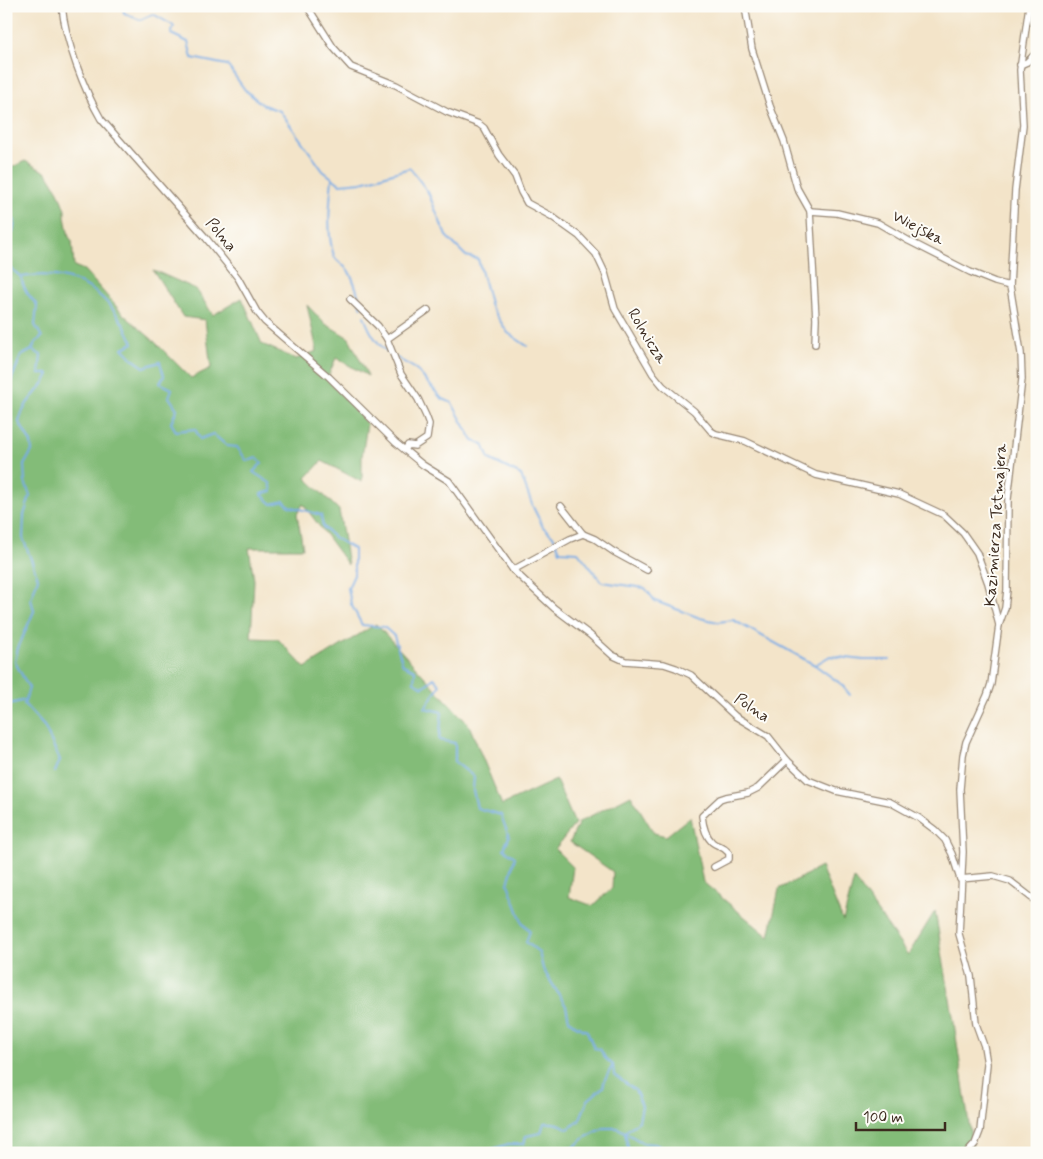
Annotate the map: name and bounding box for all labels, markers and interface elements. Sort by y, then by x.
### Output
street label: Wiejska [889,206,948,251]
street label: Polna [201,214,241,257]
street label: Rolnicza [622,304,672,368]
street label: Kazimierza Tetmajera [980,442,1012,607]
street label: Polna [730,689,774,728]
scale bar [856,1099,944,1131]
text: 100 m [863,1108,903,1128]

